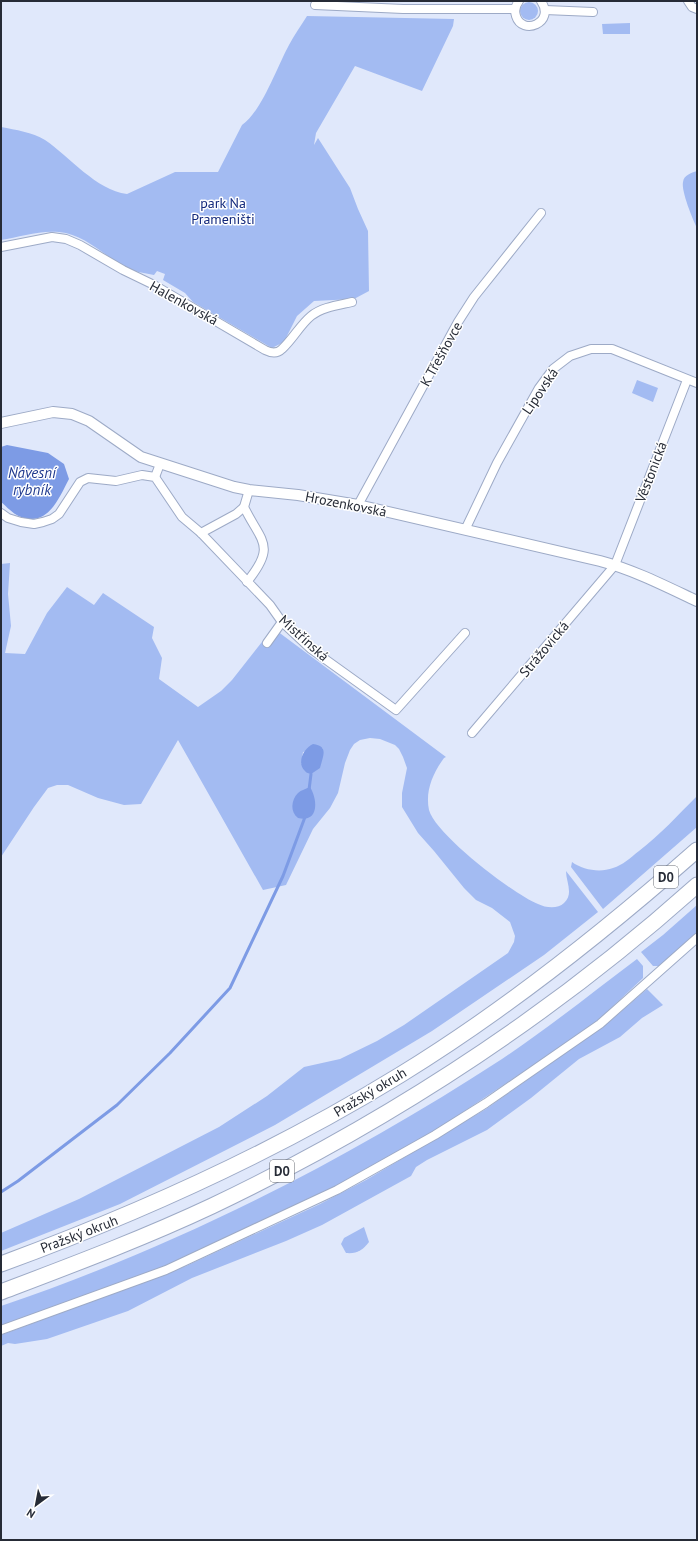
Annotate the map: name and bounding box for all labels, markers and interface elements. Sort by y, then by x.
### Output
park label: park Na Prameništi [191,194,255,228]
street label: Halenkovská [147,277,221,329]
street label: K Třešňovce [416,319,466,389]
street label: Lipovská [518,364,562,418]
street label: Věstonická [631,439,671,506]
water label: Návesní rybník [8,463,58,499]
street label: Hrozenkovská [304,487,388,521]
street label: Mistřínská [275,611,333,665]
street label: Strážovická [515,617,573,681]
road number: D0 [654,866,678,888]
street label: Pražský okruh [330,1063,410,1121]
road number: D0 [270,1160,294,1182]
street label: Pražský okruh [38,1211,120,1257]
north arrow [16,1485,56,1525]
text: N [24,1506,37,1521]

